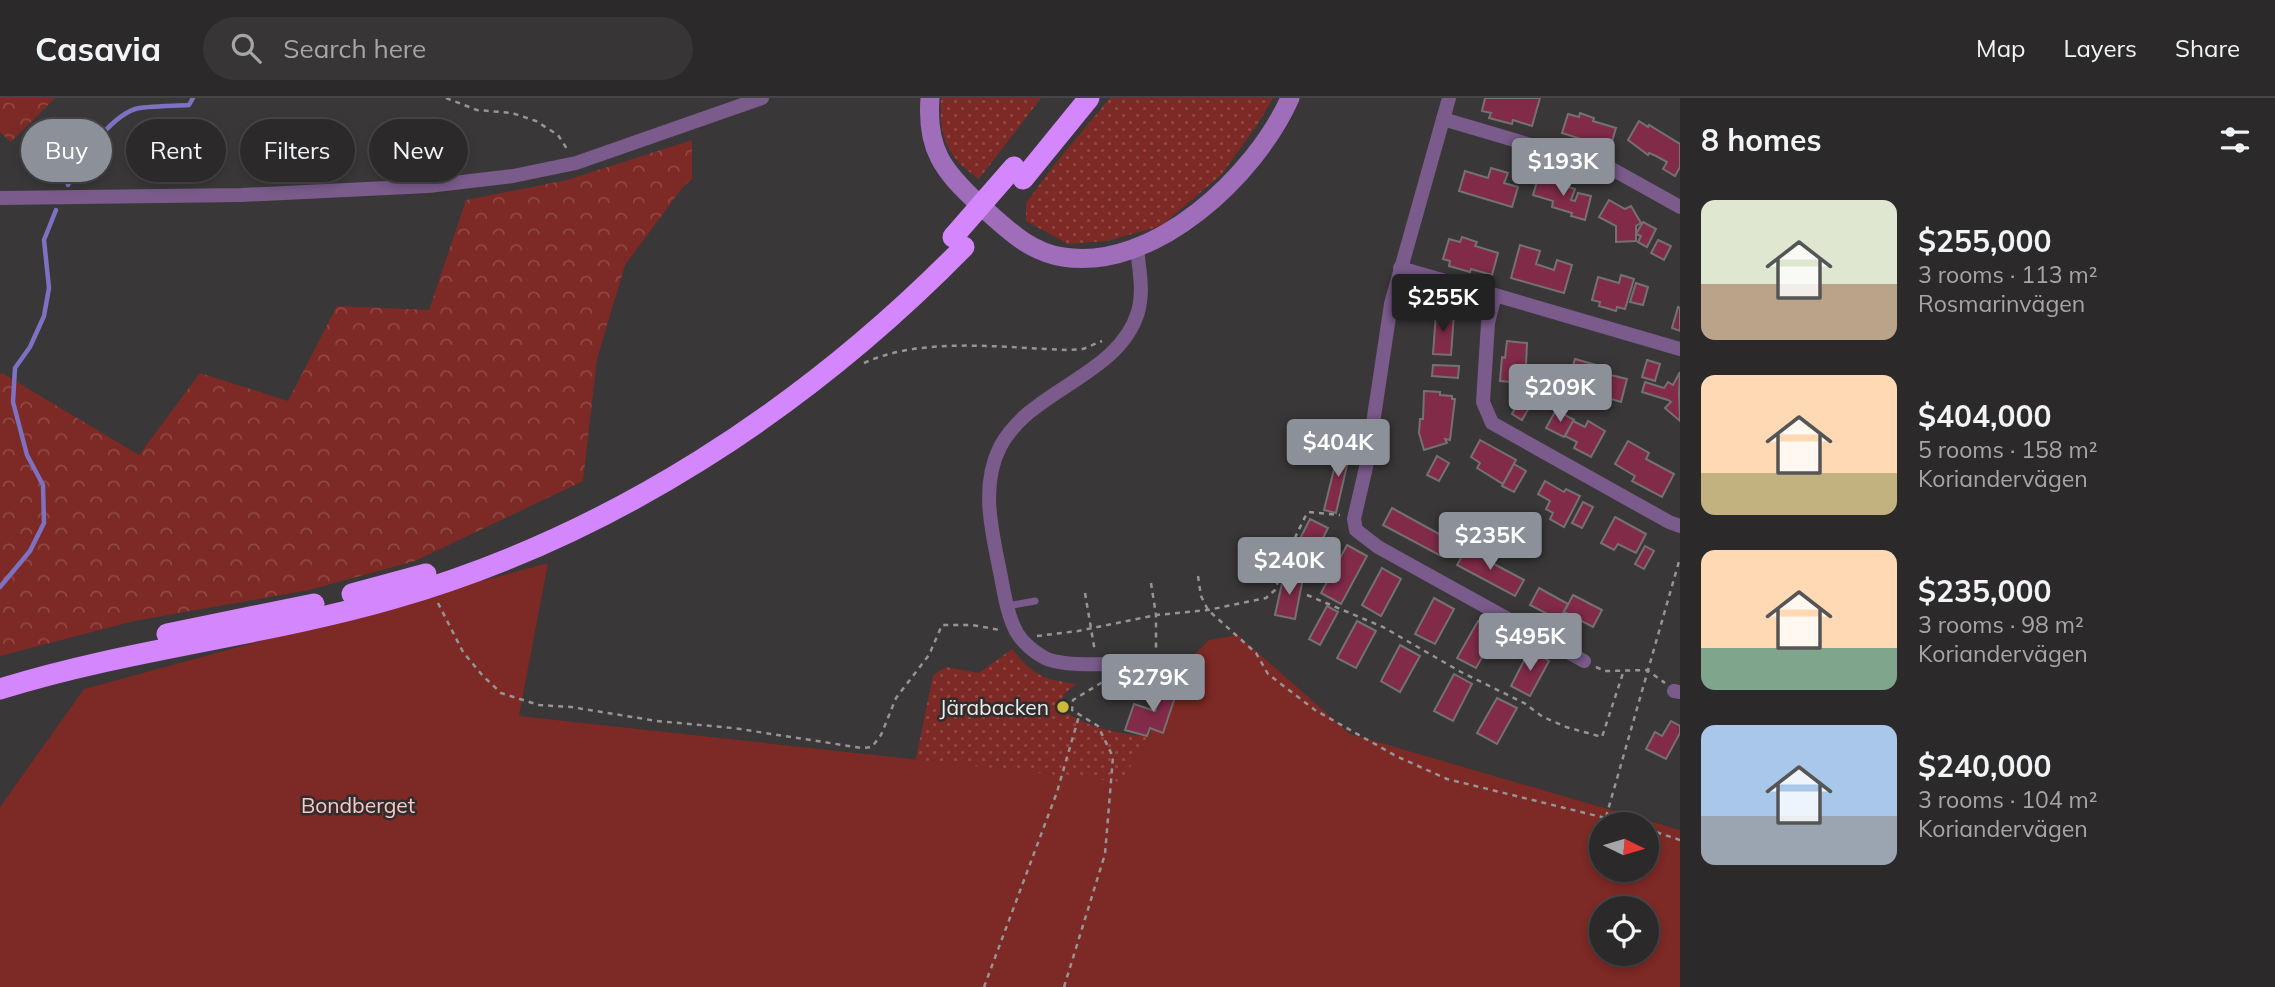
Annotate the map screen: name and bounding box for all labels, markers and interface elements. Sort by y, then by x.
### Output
search box [203,17,693,80]
text: Casavia [35,28,161,69]
icon: search [227,29,265,67]
text: Search here [283,32,426,65]
text: Map [1976,33,2025,63]
text: Layers [2063,33,2137,63]
text: Share [2175,33,2240,63]
chip: Buy [21,119,112,182]
chip: Rent [126,119,226,182]
chip: Filters [240,119,355,182]
chip: New [369,119,468,182]
text: 8 homes [1701,121,1822,159]
icon: filters [2216,121,2254,159]
pin: $193K [1514,139,1612,198]
text: $193K [1528,146,1598,175]
text: $255,000 [1918,222,2051,260]
icon: home [1757,228,1841,312]
text: 3 rooms · 113 m² [1918,260,2098,289]
pin: $255K [1394,274,1492,334]
text: $255K [1408,282,1478,311]
text: Rosmarinvägen [1918,289,2085,318]
pin: $209K [1511,364,1609,424]
text: $209K [1525,372,1595,401]
text: $404,000 [1918,397,2051,435]
icon: home [1757,403,1841,487]
pin: $404K [1289,420,1387,479]
text: $404K [1303,427,1373,456]
text: 5 rooms · 158 m² [1918,435,2098,464]
text: Koriandervägen [1918,464,2088,493]
pin: $235K [1441,512,1539,572]
text: $235K [1455,520,1525,549]
pin: $240K [1240,538,1338,597]
text: $240K [1254,545,1324,574]
text: $235,000 [1918,572,2051,610]
icon: home [1757,578,1841,662]
text: 3 rooms · 98 m² [1918,610,2084,639]
pin: $495K [1481,614,1579,673]
text: $495K [1495,621,1565,650]
text: Koriandervägen [1918,639,2088,668]
pin: $279K [1104,654,1202,714]
text: $279K [1118,662,1188,691]
place label: Järabacken [939,694,1049,720]
marker: Järabacken [1055,699,1071,715]
text: $240,000 [1918,747,2051,785]
icon: home [1757,753,1841,837]
text: 3 rooms · 104 m² [1918,785,2098,814]
park label: Bondberget [301,792,415,818]
north arrow [1589,812,1659,882]
map controls [1589,812,1659,966]
text: Koriandervägen [1918,814,2088,843]
button: locate [1589,896,1659,966]

